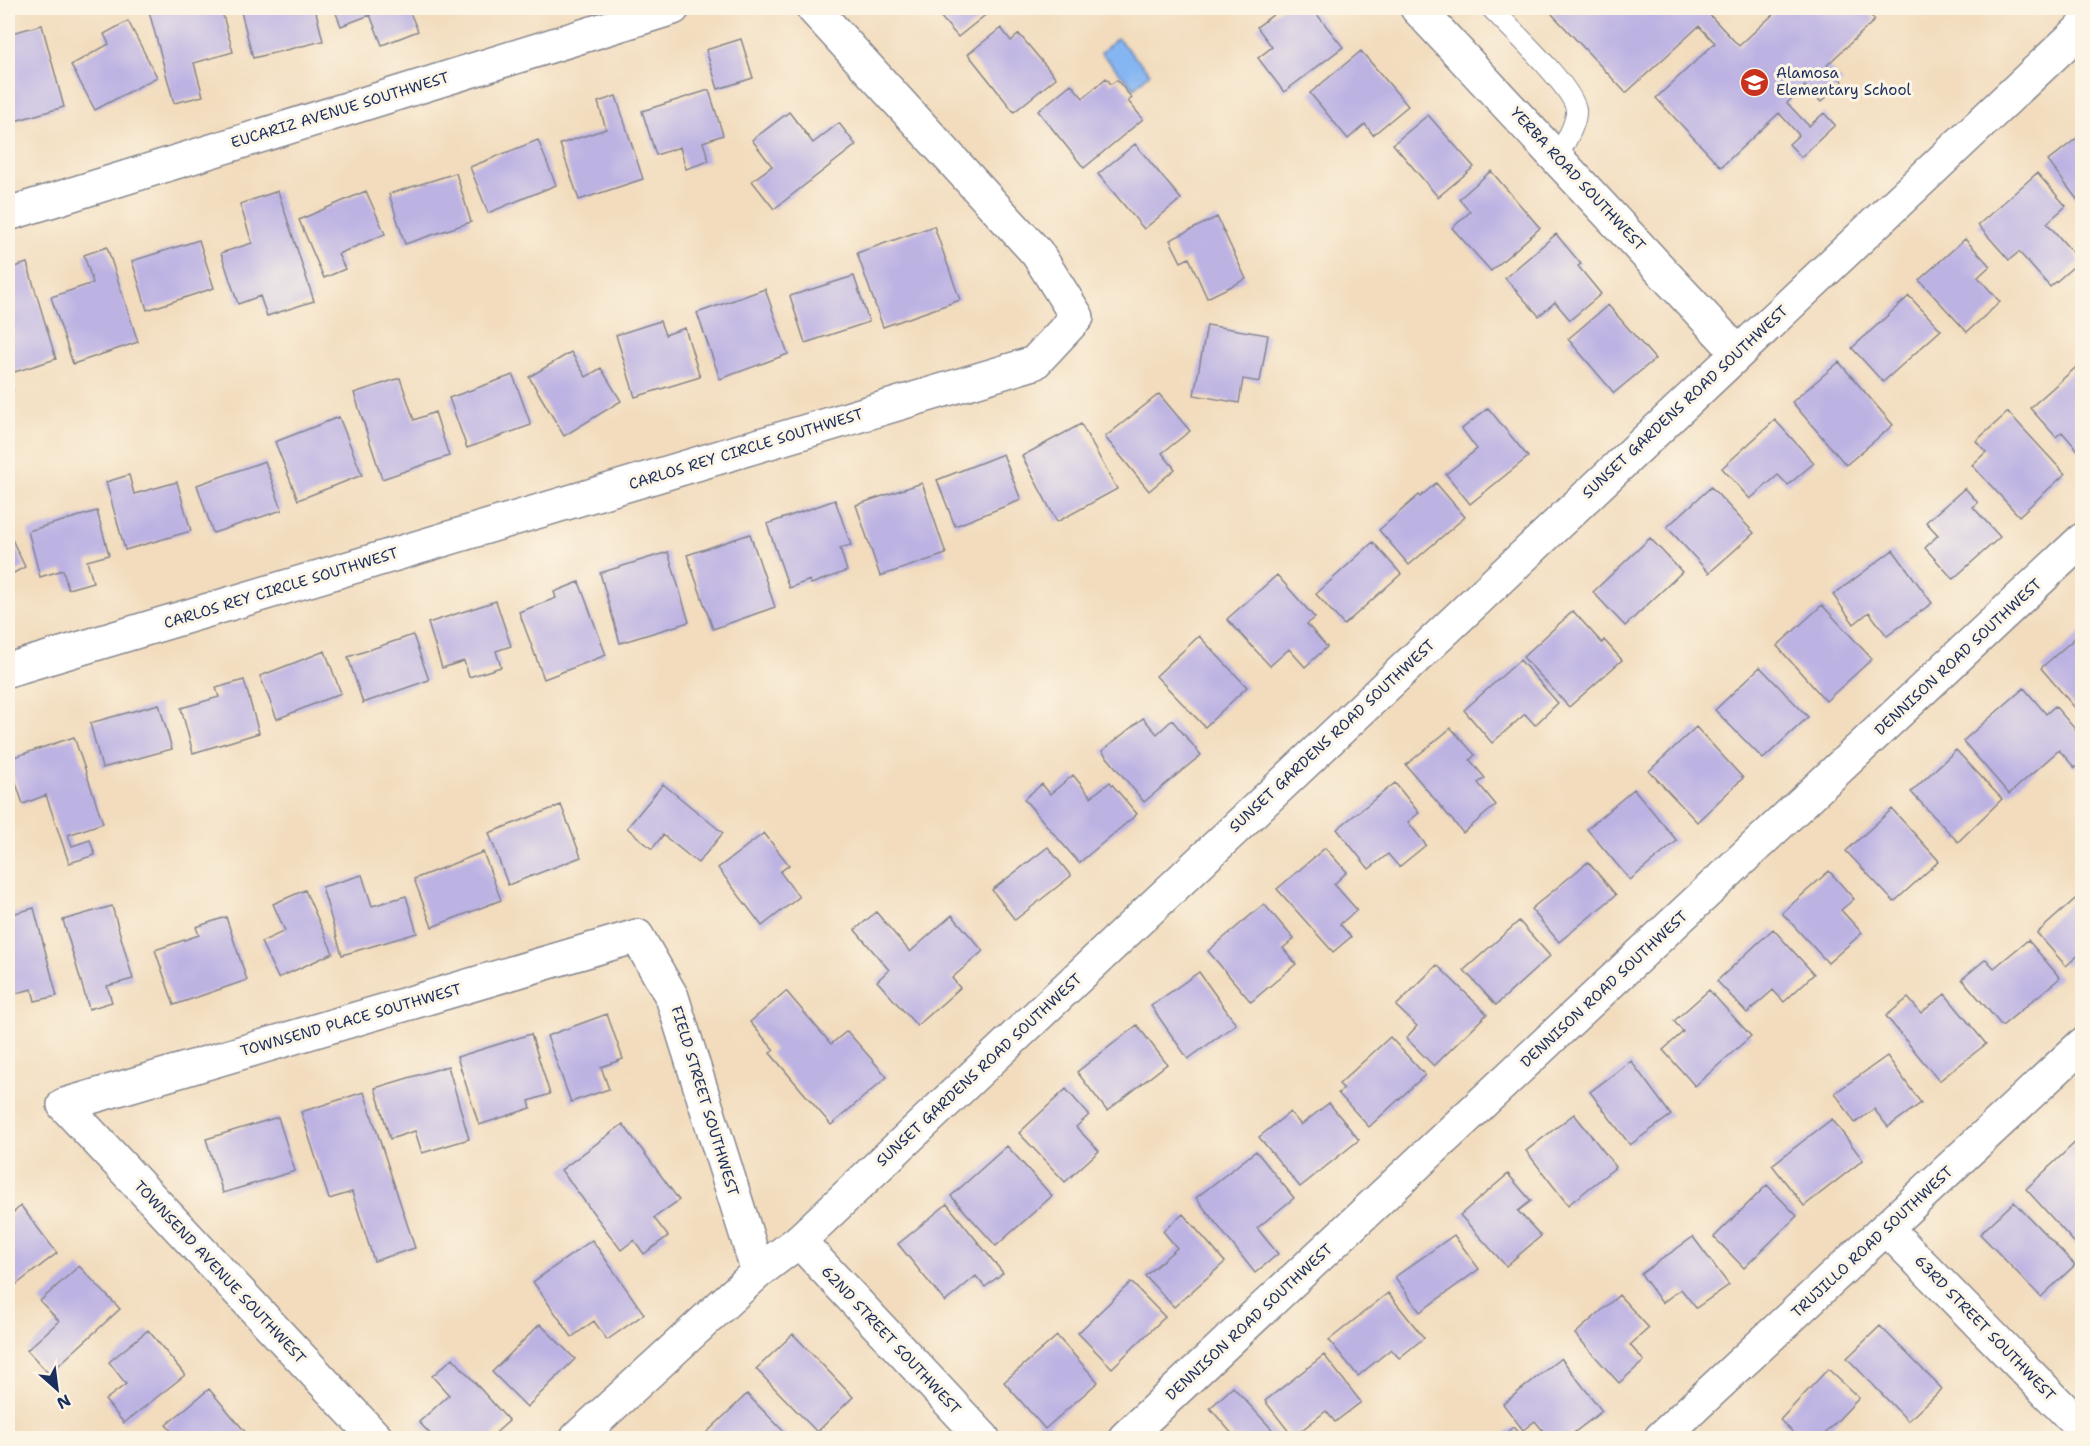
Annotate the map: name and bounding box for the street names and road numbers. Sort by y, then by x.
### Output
street label: EUCARIZ AVENUE SOUTHWEST [228,67,452,153]
street label: YERBA ROAD SOUTHWEST [1506,103,1650,255]
street label: SUNSET GARDENS ROAD SOUTHWEST [1578,301,1792,503]
street label: CARLOS REY CIRCLE SOUTHWEST [626,404,866,494]
street label: CARLOS REY CIRCLE SOUTHWEST [161,543,401,633]
street label: DENNISON ROAD SOUTHWEST [1870,574,2046,740]
street label: SUNSET GARDENS ROAD SOUTHWEST [1225,635,1439,837]
street label: DENNISON ROAD SOUTHWEST [1516,906,1692,1072]
street label: SUNSET GARDENS ROAD SOUTHWEST [872,969,1086,1171]
street label: TOWNSEND PLACE SOUTHWEST [238,979,464,1061]
street label: FIELD STREET SOUTHWEST [667,1004,743,1198]
street label: TRUJILLO ROAD SOUTHWEST [1787,1162,1957,1322]
street label: TOWNSEND AVENUE SOUTHWEST [130,1176,310,1368]
street label: DENNISON ROAD SOUTHWEST [1161,1239,1337,1405]
street label: 63RD STREET SOUTHWEST [1910,1251,2060,1405]
street label: 62ND STREET SOUTHWEST [817,1261,965,1419]

